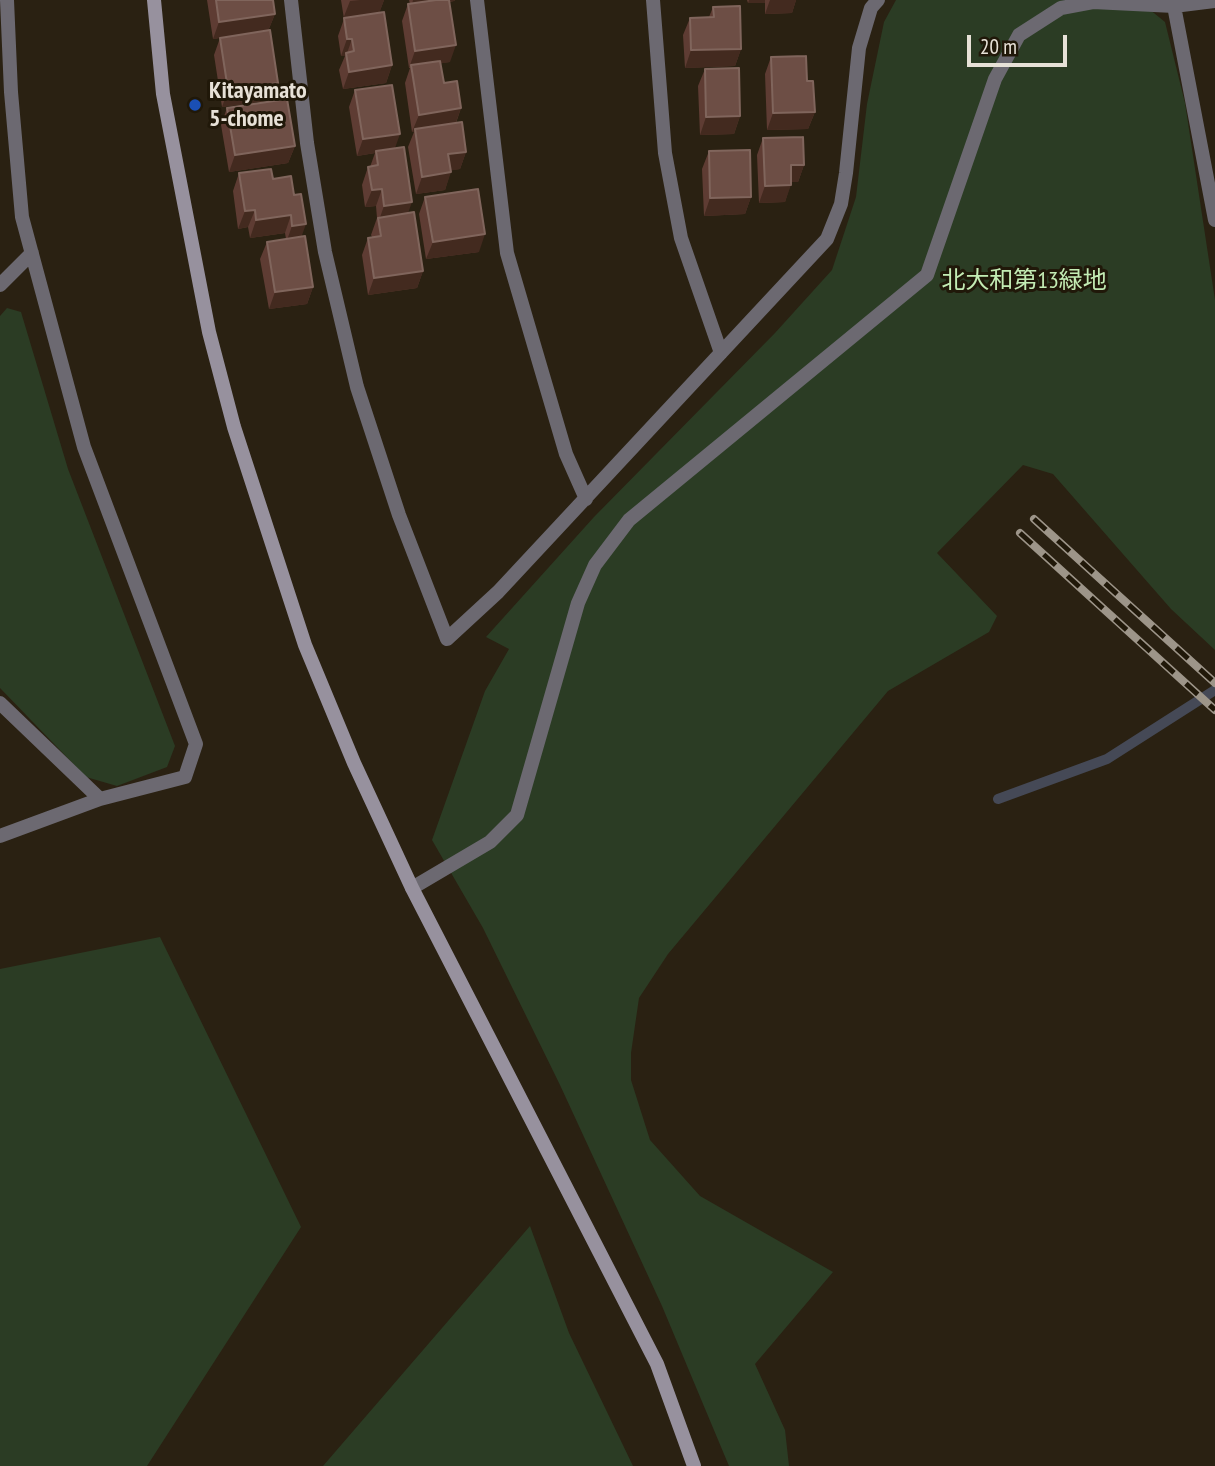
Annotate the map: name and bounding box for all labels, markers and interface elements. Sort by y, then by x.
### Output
scale bar [970,21,1070,65]
text: 20 m [980,33,1017,60]
place label: Kitayamato 5-chome [209,77,307,133]
marker: Kitayamato 5-chome [187,97,203,113]
park label: 北大和第13緑地 [941,267,1107,295]

